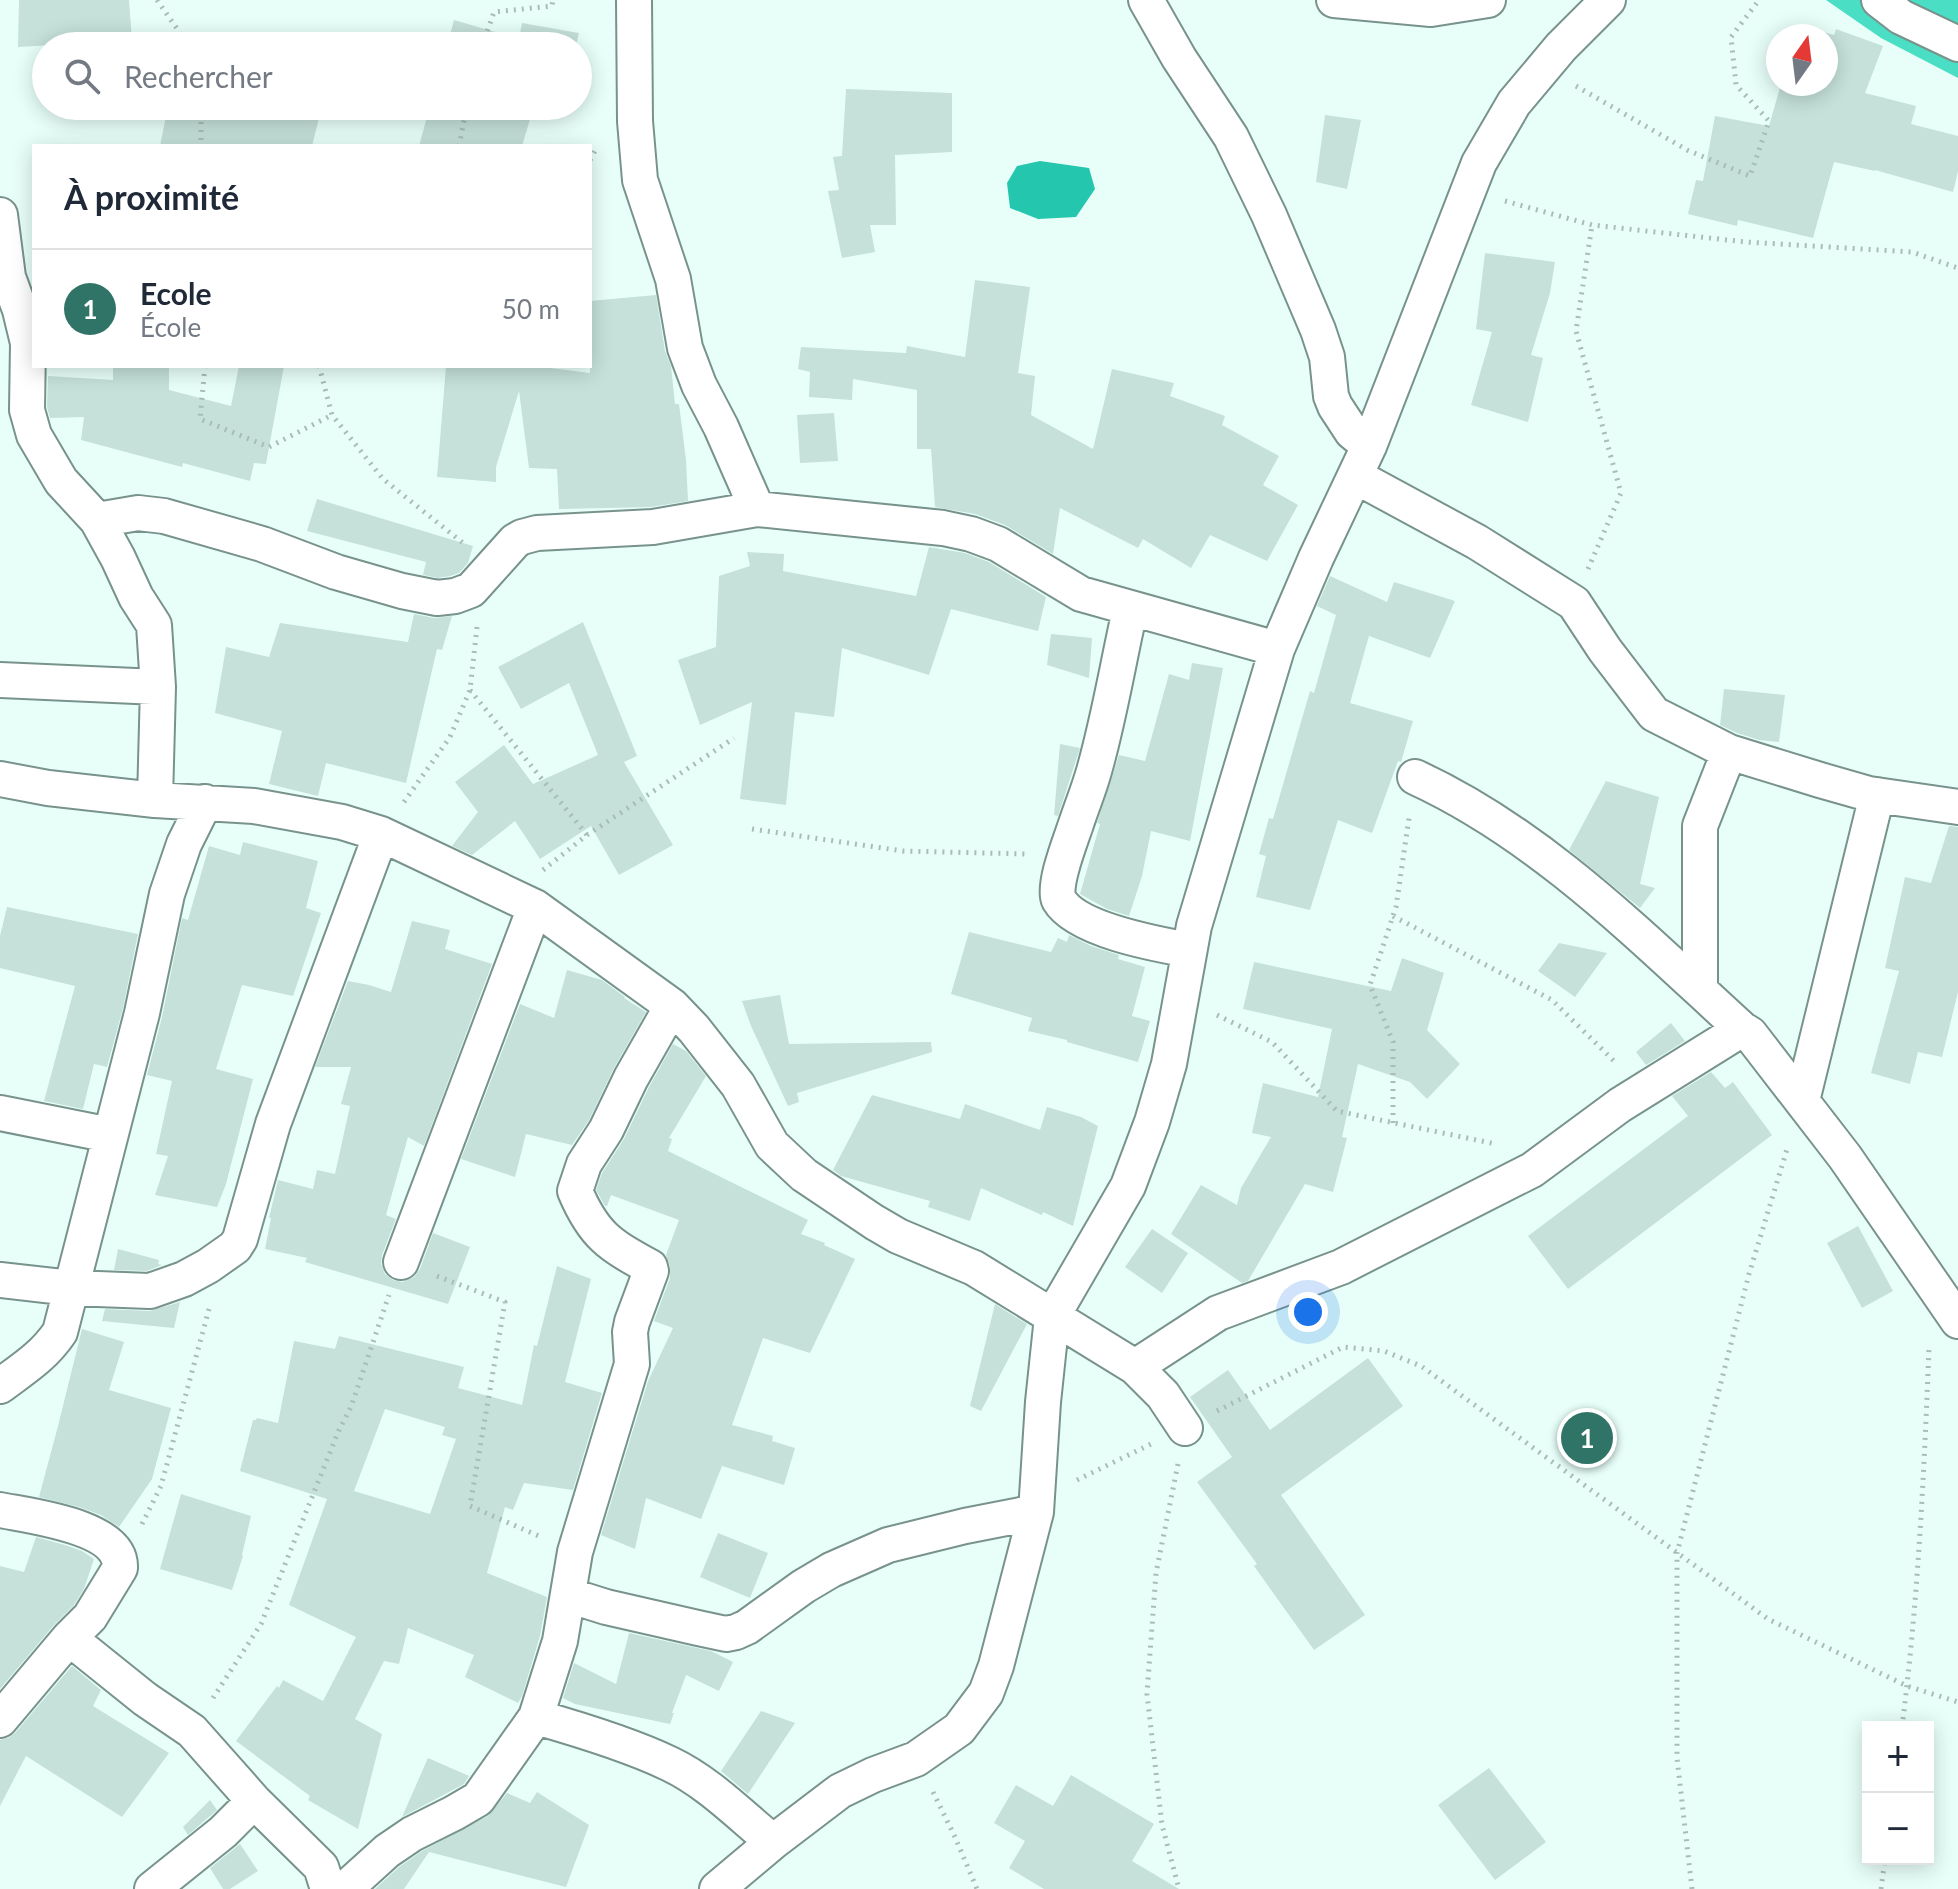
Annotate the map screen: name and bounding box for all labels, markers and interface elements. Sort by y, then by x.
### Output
north arrow [1766,24,1838,96]
search box [32,32,592,120]
icon: search [60,54,104,98]
text: Rechercher [124,58,273,94]
text: À proximité [64,176,239,217]
text: Ecole [140,275,212,311]
text: 1 [82,293,98,325]
text: 50 m [502,293,560,325]
text: École [140,311,201,343]
your location [1288,1292,1328,1332]
pin: 1 [1561,1408,1613,1468]
map controls [1862,1721,1934,1865]
button: + [1862,1721,1934,1793]
button: − [1862,1793,1934,1865]

